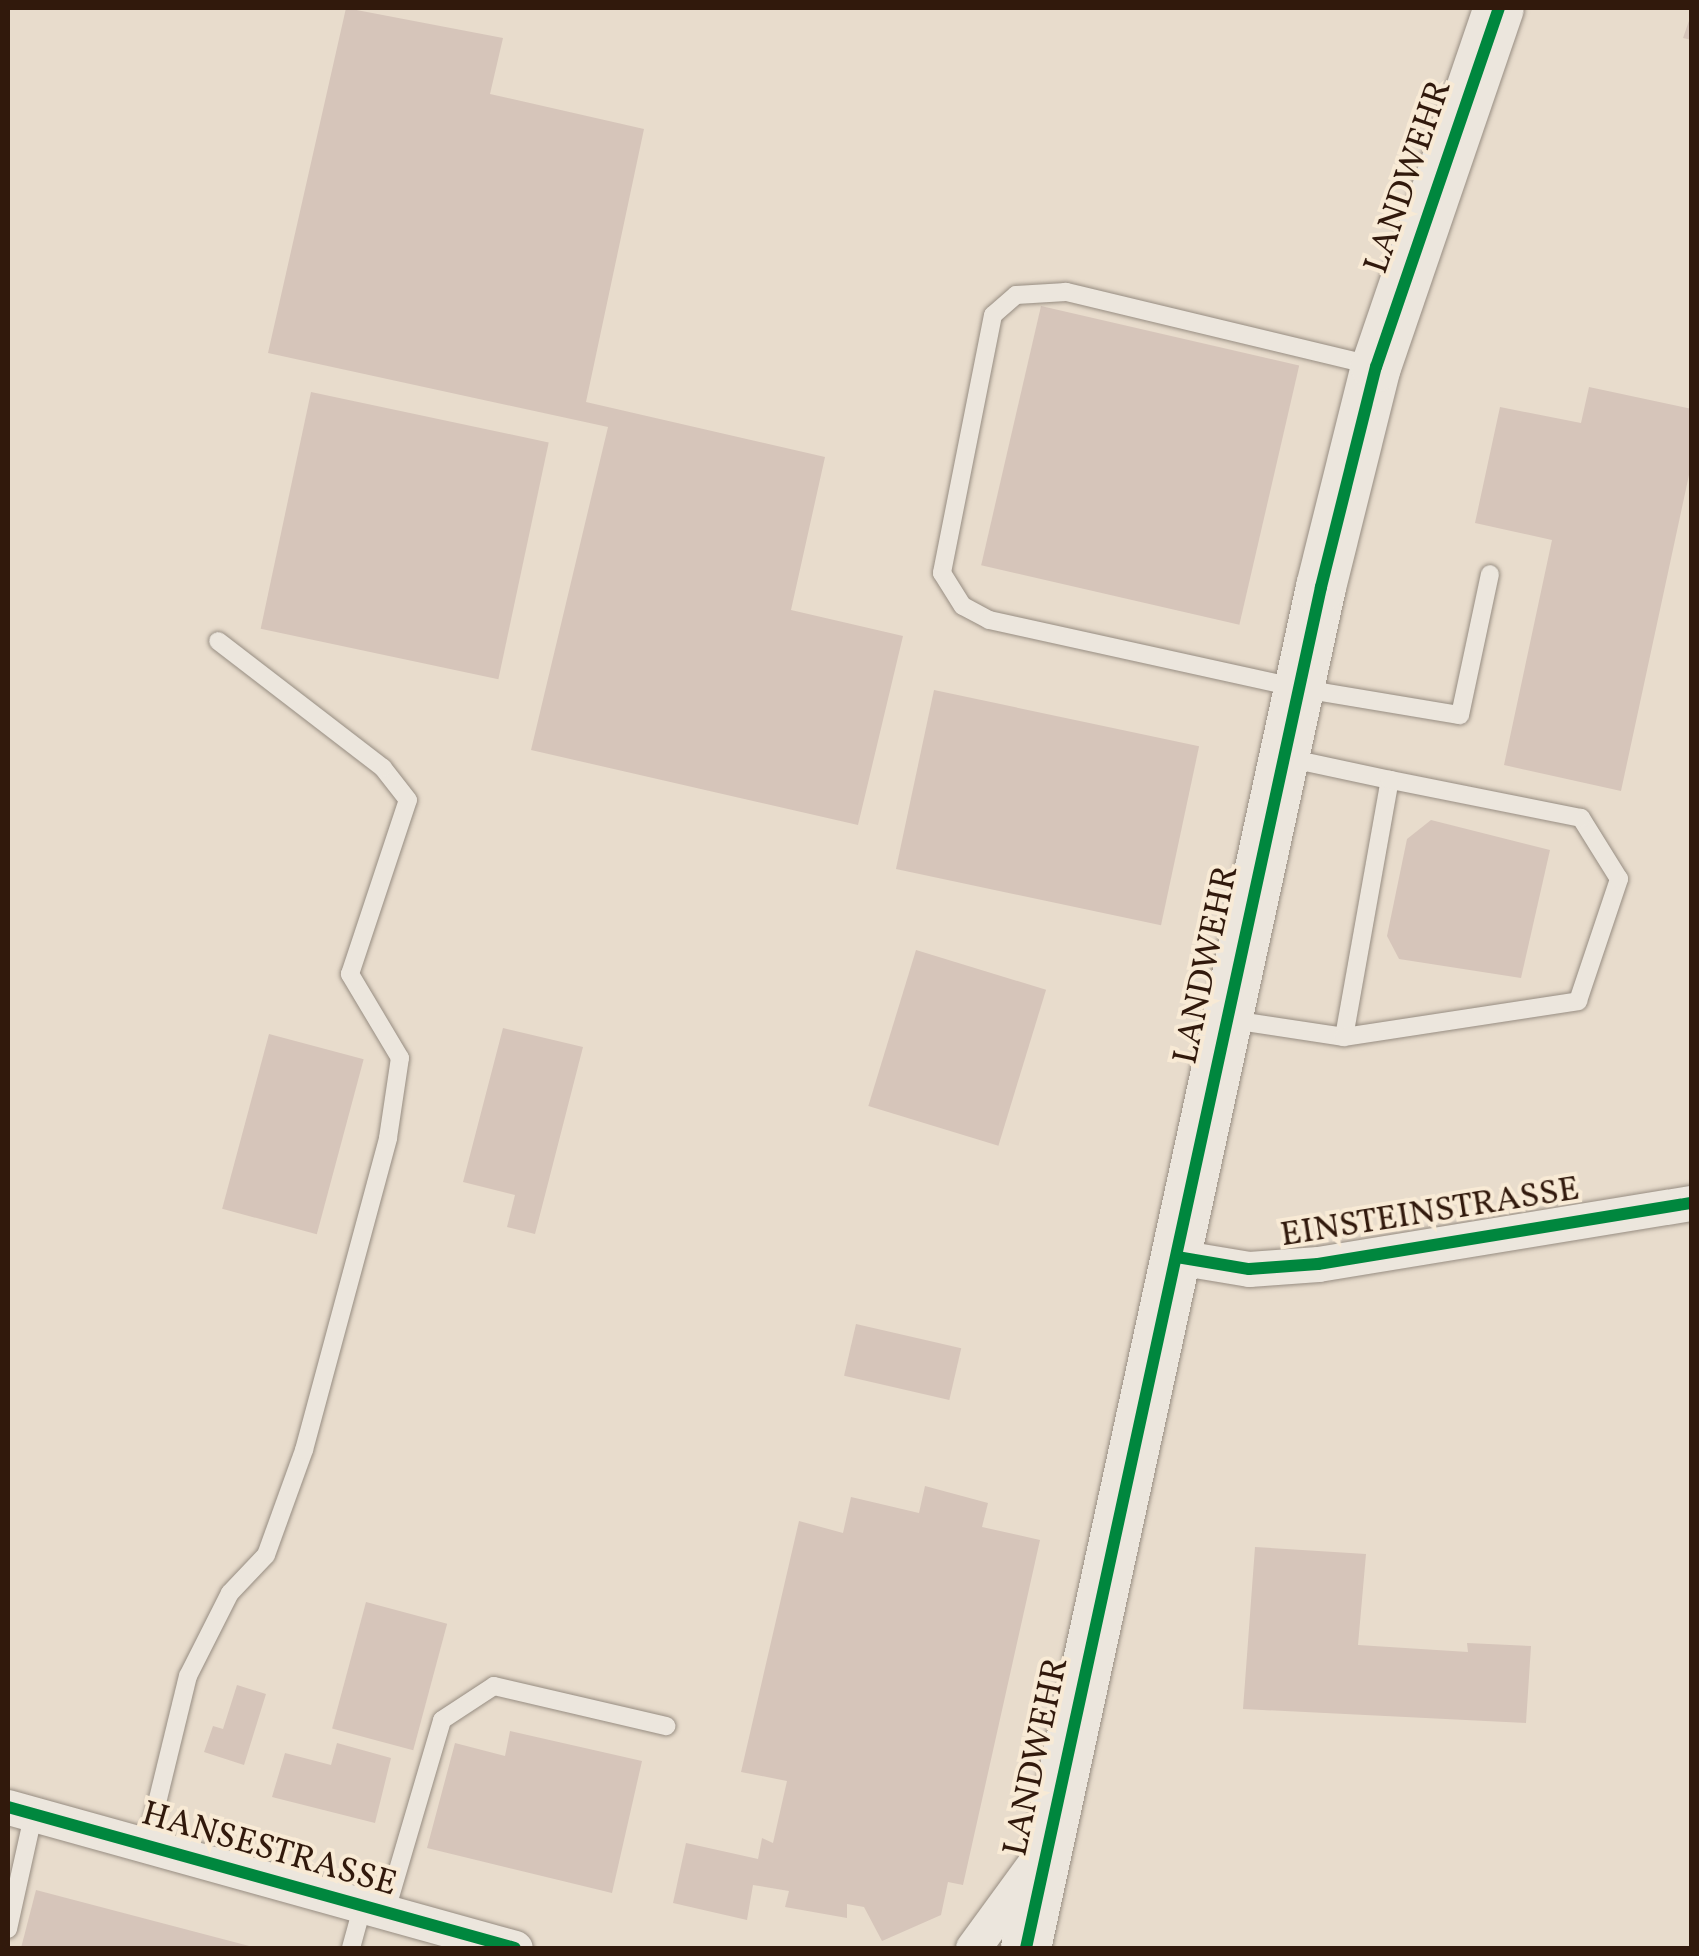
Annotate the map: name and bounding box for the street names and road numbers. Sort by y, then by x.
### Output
street label: LANDWEHR [1356,75,1462,279]
street label: LANDWEHR [1165,862,1249,1068]
street label: EINSTEINSTRASSE [1278,1169,1582,1257]
street label: LANDWEHR [995,1654,1079,1860]
street label: HANSESTRASSE [137,1794,401,1906]

